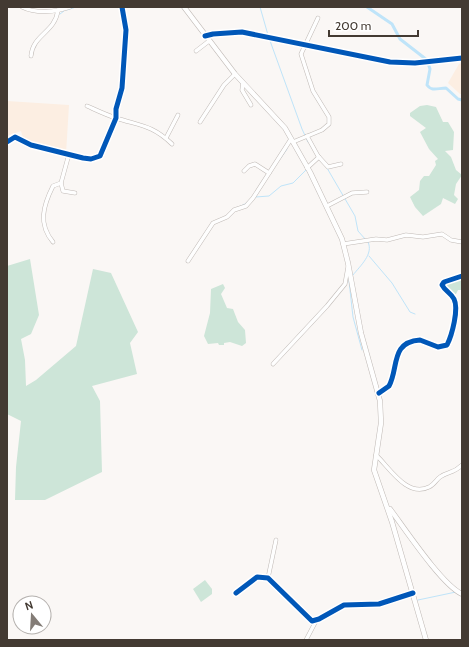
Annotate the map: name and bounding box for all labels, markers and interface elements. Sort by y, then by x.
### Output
scale bar [329,12,418,38]
text: 200 m [335,18,371,33]
north arrow [12,595,52,635]
text: N [23,598,35,613]

